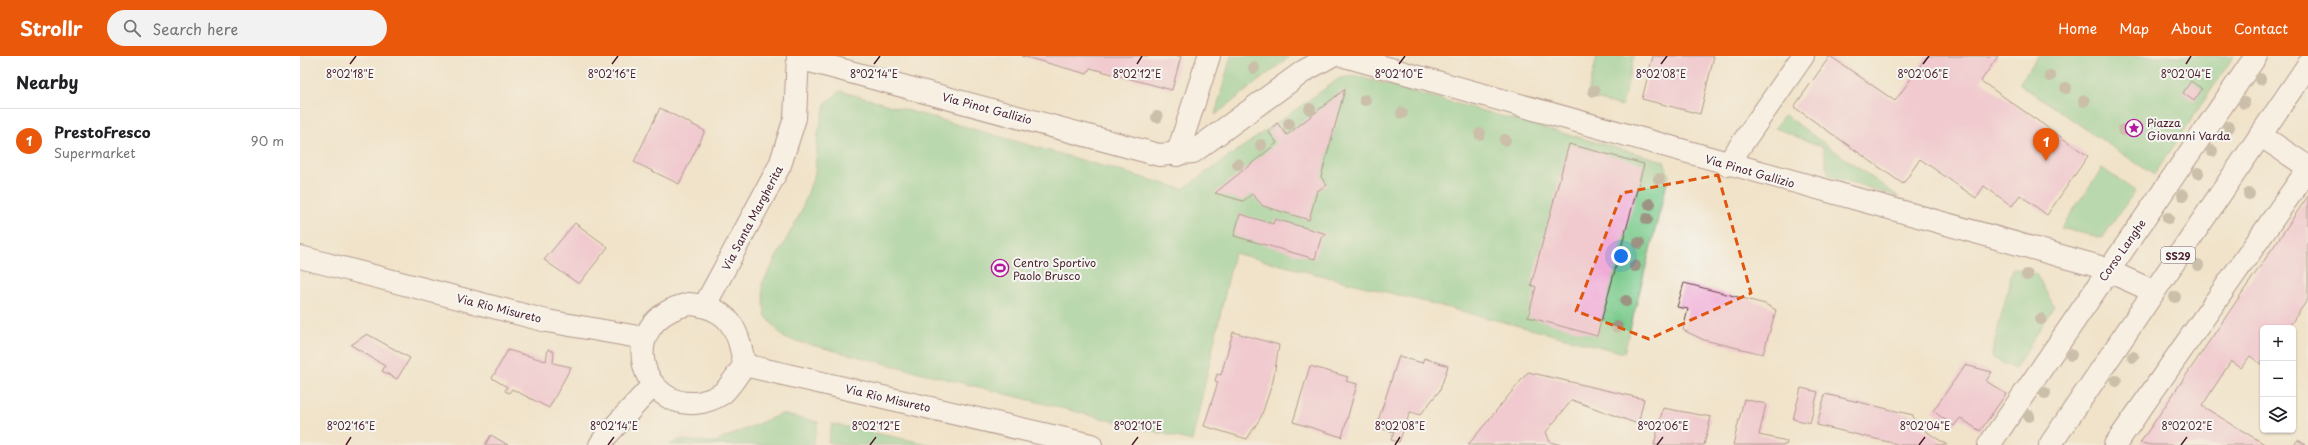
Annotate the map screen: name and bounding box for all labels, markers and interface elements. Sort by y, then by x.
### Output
search box [107,10,387,46]
text: Strollr [20,14,83,42]
icon: search [121,17,143,39]
text: Search here [153,17,238,40]
text: Home [2058,18,2097,39]
text: Map [2119,18,2149,39]
text: About [2171,18,2212,39]
text: Contact [2234,18,2288,39]
text: 8°02'18"E [326,66,374,81]
text: 8°02'16"E [588,66,636,81]
text: 8°02'14"E [850,66,898,81]
text: 8°02'12"E [1113,66,1161,81]
text: 8°02'10"E [1375,66,1423,81]
text: 8°02'08"E [1636,66,1686,81]
text: 8°02'06"E [1897,66,1949,81]
text: 8°02'04"E [2161,66,2211,81]
text: Nearby [16,69,78,95]
street label: Via Pinot Gallizio [940,88,1034,128]
place label: Piazza Giovanni Varda [2147,114,2231,144]
place icon: Piazza Giovanni Varda [2124,118,2144,138]
text: PrestoFresco [54,120,151,143]
pin: 1 [2033,128,2059,161]
text: 1 [26,131,32,150]
text: 90 m [251,131,284,150]
text: Supermarket [54,143,136,162]
street label: Via Pinot Gallizio [1703,150,1797,192]
street label: Via Santa Margherita [717,163,787,273]
street label: Corso Langhe [2094,215,2150,285]
your location [1611,246,1631,266]
road number: SS29 [2161,247,2195,263]
place label: Centro Sportivo Paolo Brusco [1013,254,1096,284]
sports icon: Centro Sportivo Paolo Brusco [990,258,1010,278]
street label: Via Rio Misureto [455,289,543,327]
map controls [2260,325,2296,433]
button: + [2260,325,2296,361]
button: − [2260,361,2296,397]
street label: Via Rio Misureto [844,380,932,416]
button: layers [2260,397,2296,433]
text: 8°02'16"E [327,418,375,433]
text: 8°02'14"E [590,418,638,433]
text: 8°02'12"E [852,418,900,433]
text: 8°02'10"E [1114,418,1162,433]
text: 8°02'08"E [1375,418,1425,433]
text: 8°02'06"E [1637,418,1689,433]
text: 8°02'04"E [1900,418,1950,433]
text: 8°02'02"E [2162,418,2212,433]

